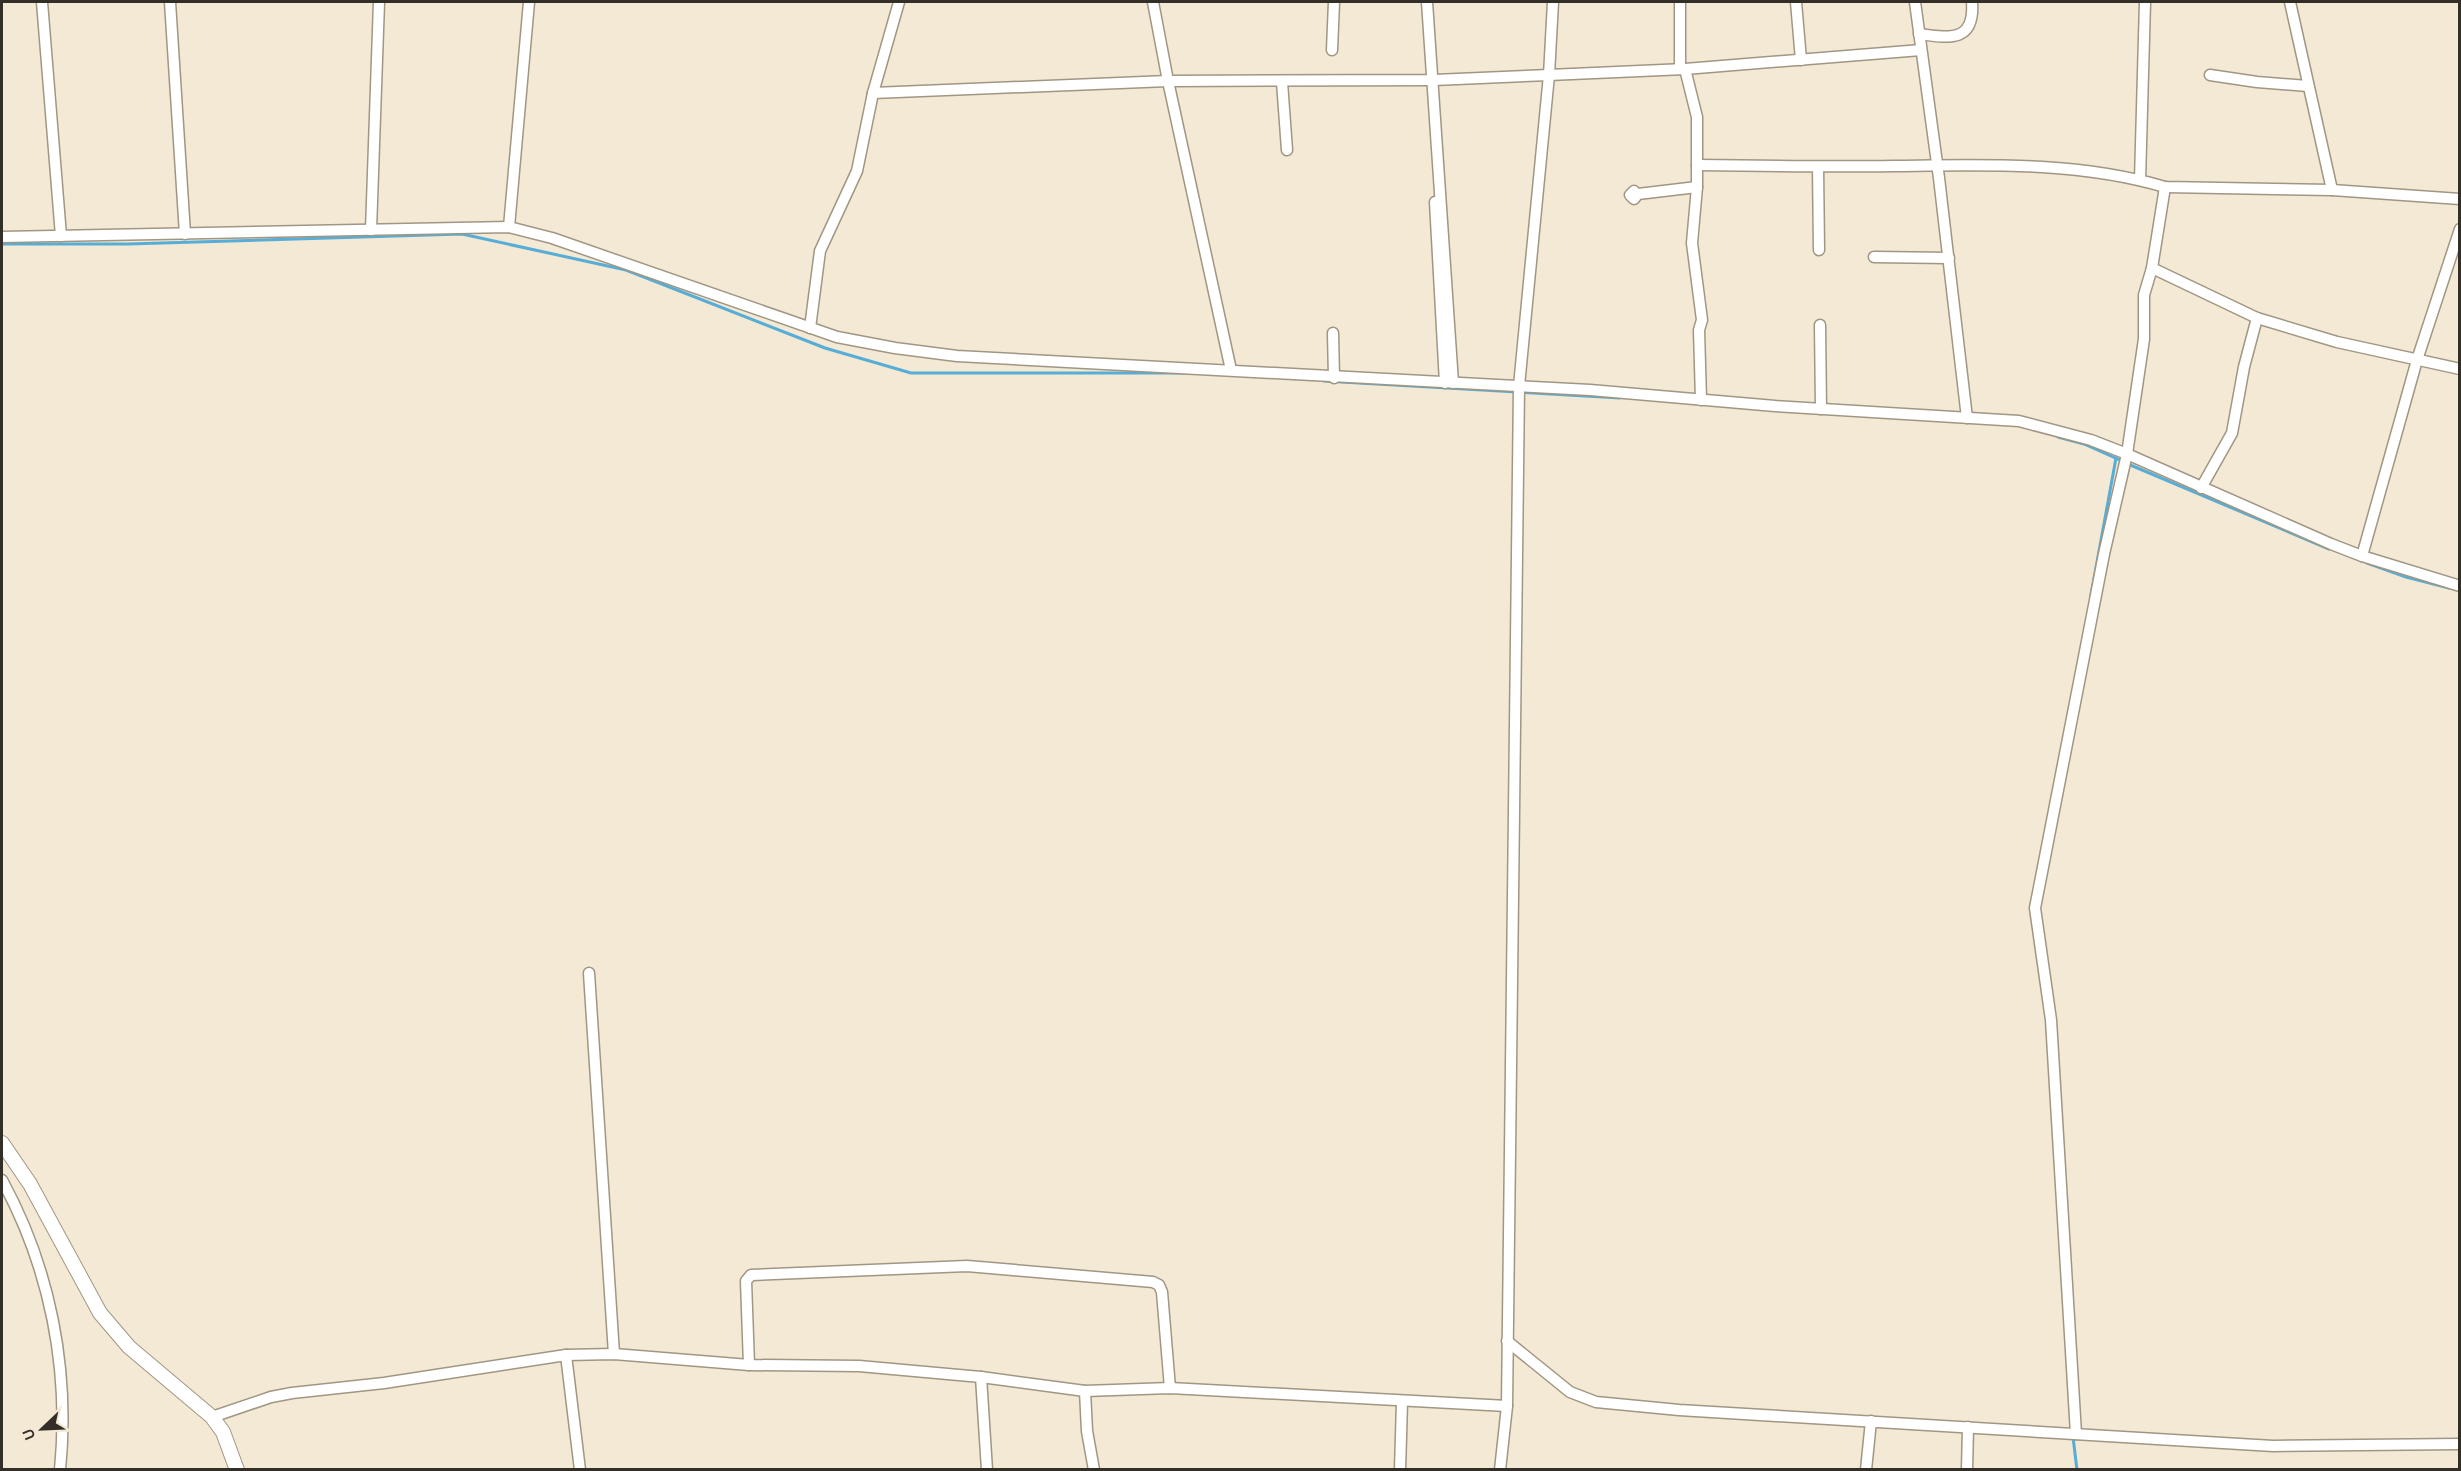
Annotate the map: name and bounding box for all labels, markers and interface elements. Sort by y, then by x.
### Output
north arrow [12,1399,72,1459]
text: U [18,1426,40,1443]

